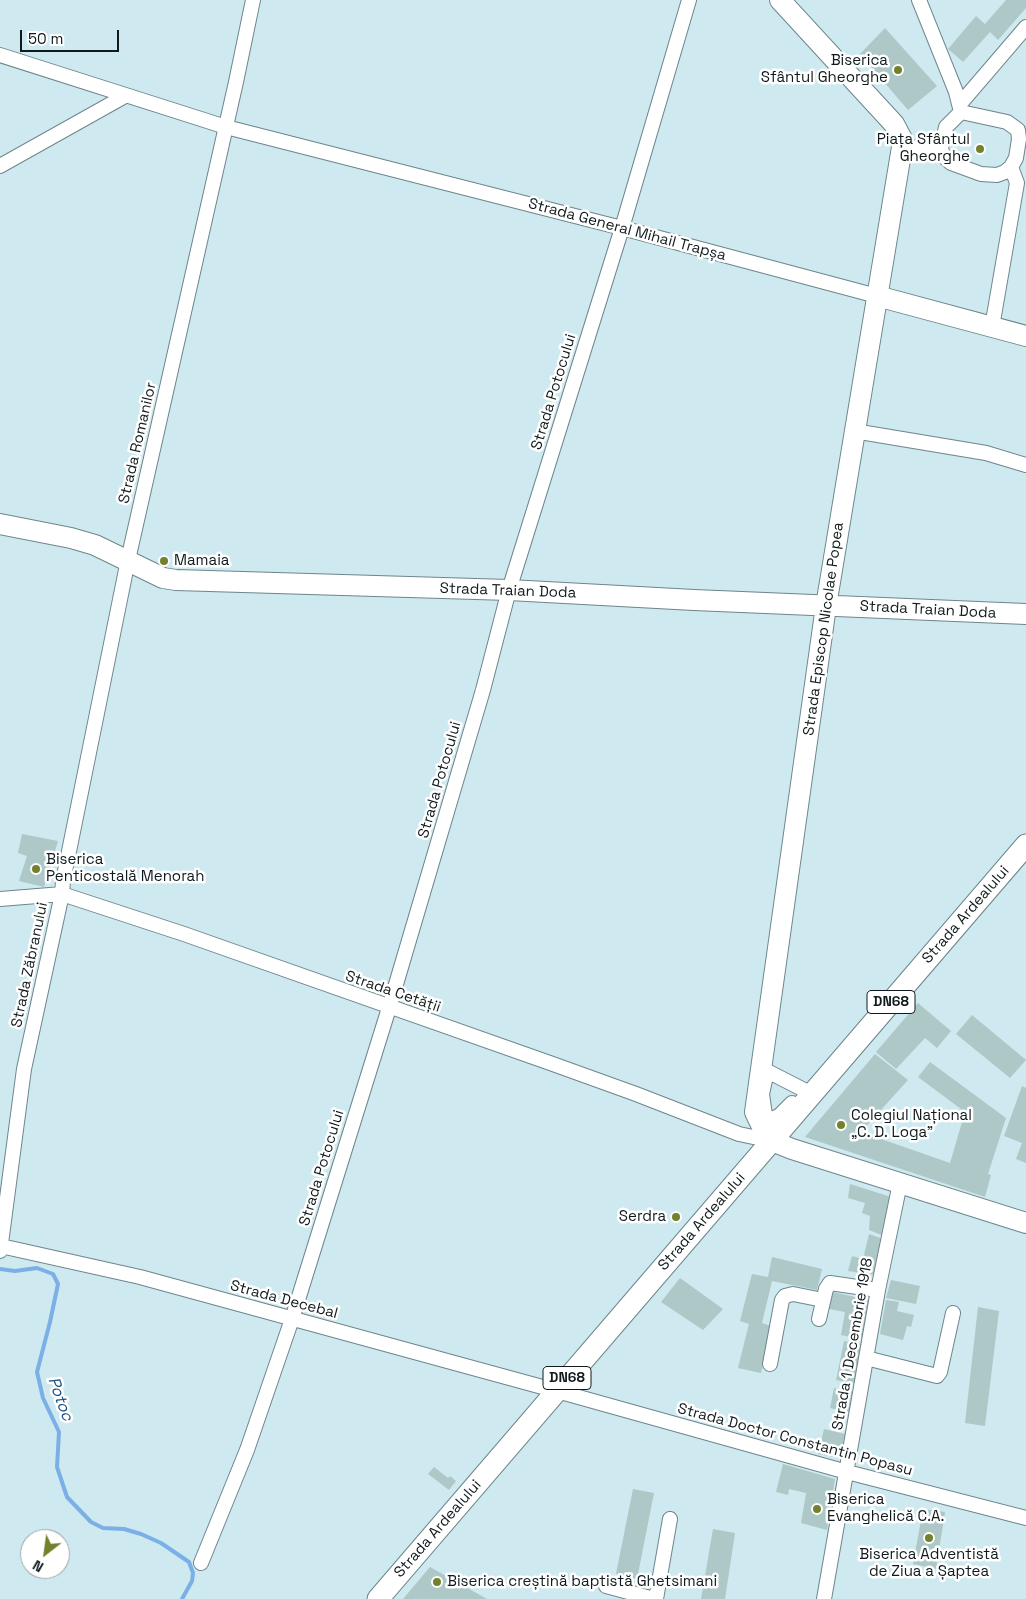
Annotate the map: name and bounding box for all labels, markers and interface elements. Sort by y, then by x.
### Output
scale bar [22,20,121,52]
text: 50 m [28,29,63,48]
place label: Biserica Sfântul Gheorghe [761,52,888,87]
marker: Biserica Sfântul Gheorghe [892,64,904,76]
place label: Piața Sfântul Gheorghe [877,131,970,166]
marker: Piața Sfântul Gheorghe [974,143,986,155]
street label: Strada General Mihail Trapșa [526,195,728,265]
street label: Strada Potocului [528,332,580,452]
street label: Strada Romanilor [115,381,161,505]
street label: Strada Episcop Nicolae Popea [800,521,848,737]
place label: Mamaia [174,552,229,570]
marker: Mamaia [158,555,170,567]
street label: Strada Traian Doda [439,580,577,602]
street label: Strada Traian Doda [859,597,997,623]
street label: Strada Potocului [415,720,465,840]
place label: Biserica Penticostală Menorah [46,851,204,886]
marker: Biserica Penticostală Menorah [30,863,42,875]
street label: Strada Ardealului [919,863,1013,967]
street label: Strada Zăbranului [8,901,52,1029]
street label: Strada Cetății [343,967,443,1017]
road number: DN68 [867,990,915,1014]
place label: Colegiul Național „C. D. Loga” [851,1107,972,1142]
street label: Strada Potocului [296,1108,348,1228]
marker: Colegiul Național „C. D. Loga” [835,1119,847,1131]
street label: Strada Ardealului [655,1170,749,1274]
place label: Serdra [619,1208,666,1226]
marker: Serdra [670,1211,682,1223]
street label: Strada 1 Decembrie 1918 [829,1256,877,1432]
street label: Strada Decebal [228,1277,340,1323]
road number: DN68 [543,1366,591,1390]
water label: Potoc [43,1374,77,1424]
street label: Strada Doctor Constantin Popasu [675,1400,915,1480]
street label: Strada Ardealului [391,1477,485,1581]
place label: Biserica Evanghelică C.A. [827,1491,944,1526]
marker: Biserica Evanghelică C.A. [811,1503,823,1515]
north arrow [20,1529,70,1579]
marker: Biserica Adventistă de Ziua a Șaptea [923,1532,935,1544]
place label: Biserica Adventistă de Ziua a Șaptea [859,1546,999,1581]
text: N [29,1556,47,1576]
place label: Biserica creștină baptistă Ghetsimani [447,1573,717,1591]
marker: Biserica creștină baptistă Ghetsimani [431,1576,443,1588]

